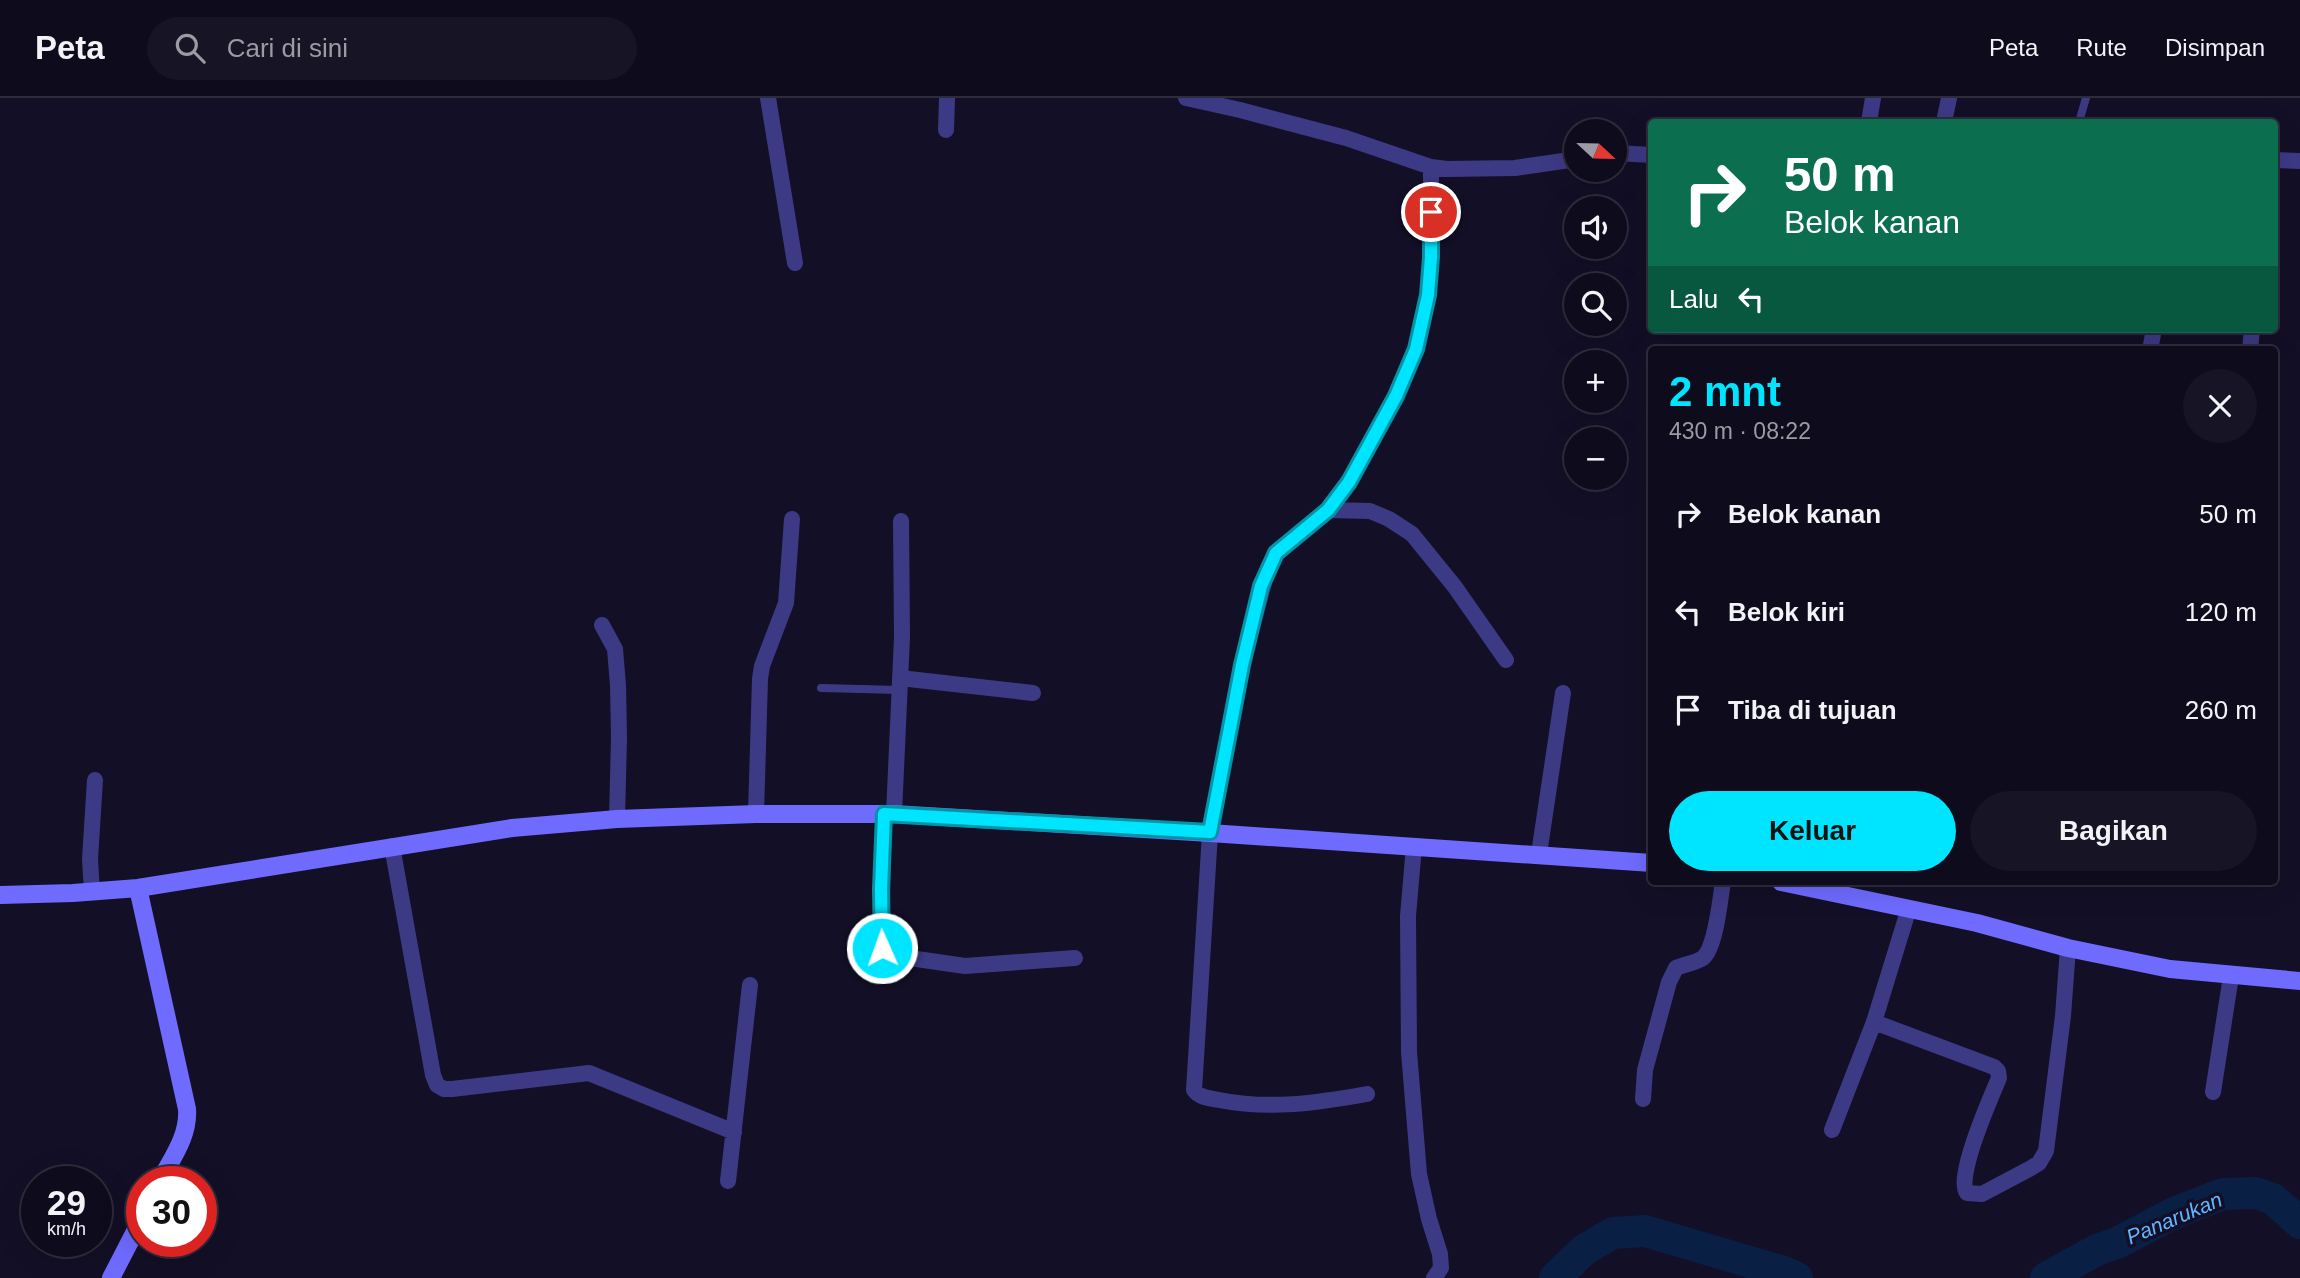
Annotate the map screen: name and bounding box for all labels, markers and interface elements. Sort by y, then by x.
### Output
search box [147,17,637,80]
text: Peta [35,29,105,66]
icon: search [171,29,209,67]
text: Cari di sini [227,33,348,63]
text: Peta [1989,34,2038,61]
text: Rute [2076,34,2127,61]
text: Disimpan [2165,34,2265,61]
north arrow [1564,119,1628,182]
map controls [1564,119,1627,490]
icon: right [1669,147,1760,238]
text: 50 m [1784,147,1896,201]
pin [1401,182,1461,242]
icon: arrive [1412,193,1450,231]
button: sound [1564,196,1627,259]
text: Belok kanan [1784,204,1960,240]
button: search [1564,273,1627,336]
icon: left [1732,280,1770,318]
text: Lalu [1669,284,1718,314]
button: + [1564,350,1627,413]
text: 2 mnt [1669,368,1781,415]
button: close [2183,369,2257,443]
text: 430 m · 08:22 [1669,418,1811,444]
button: − [1564,427,1627,490]
icon: right [1669,495,1707,533]
text: Belok kanan [1728,499,1881,529]
text: 50 m [2199,499,2257,529]
icon: left [1669,593,1707,631]
text: Belok kiri [1728,597,1845,627]
text: 120 m [2185,597,2257,627]
icon: arrive [1669,691,1707,729]
text: Tiba di tujuan [1728,695,1897,725]
text: 260 m [2185,695,2257,725]
button: Keluar [1669,791,1956,871]
button: Bagikan [1970,791,2257,871]
position arrow [845,911,919,985]
speed limit sign: 30 [126,1166,217,1257]
text: 29 [47,1183,86,1222]
water label: Panarukan [2123,1188,2225,1248]
text: km/h [47,1219,86,1239]

